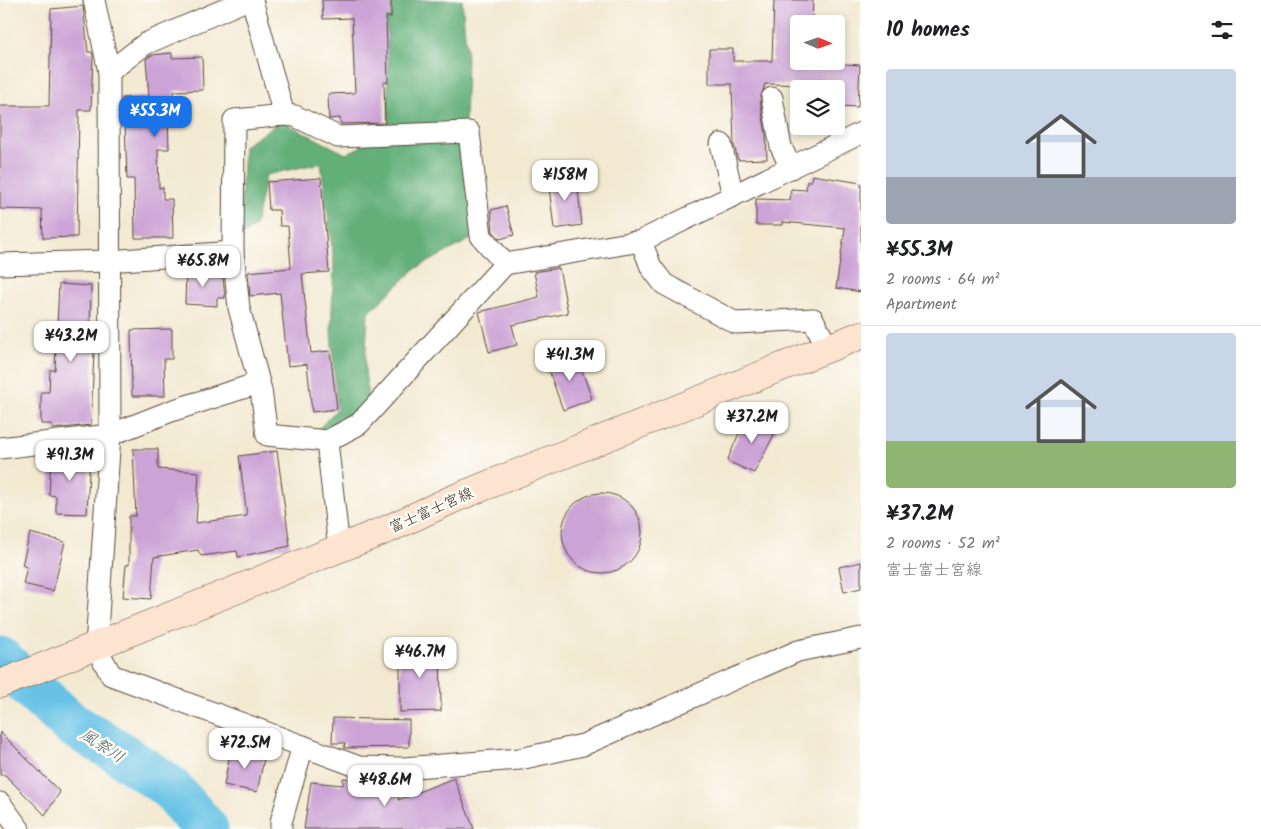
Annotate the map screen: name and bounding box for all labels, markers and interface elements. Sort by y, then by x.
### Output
text: 10 homes [886,14,970,47]
north arrow [790,15,845,70]
map controls [790,15,845,135]
icon: filters [1208,16,1236,44]
button: layers [790,80,845,135]
pin: ¥55.3M [114,96,196,138]
text: ¥55.3M [130,99,180,124]
icon: home [1016,101,1106,191]
pin: ¥158M [530,160,600,202]
text: ¥158M [543,163,587,188]
text: ¥55.3M [886,234,953,267]
pin: ¥65.8M [162,246,244,288]
text: ¥65.8M [177,249,229,274]
text: 2 rooms · 64 m² [886,267,999,292]
text: Apartment [886,292,957,317]
pin: ¥43.2M [30,320,112,363]
text: ¥43.2M [45,324,97,349]
pin: ¥41.3M [529,340,611,382]
text: ¥41.3M [546,343,594,368]
icon: home [1016,366,1106,456]
pin: ¥37.2M [711,402,793,444]
text: ¥37.2M [726,405,778,430]
pin: ¥91.3M [29,440,111,482]
text: ¥91.3M [46,443,94,468]
street label: 富士富士宮線 [385,482,477,540]
text: ¥37.2M [886,498,953,531]
text: 2 rooms · 52 m² [886,531,1000,556]
text: 富士富士宮線 [886,558,982,583]
pin: ¥46.7M [379,636,461,679]
text: ¥46.7M [395,640,445,665]
water label: 風祭川 [75,723,129,770]
pin: ¥72.5M [204,728,286,770]
text: ¥72.5M [220,731,270,756]
pin: ¥48.6M [344,764,426,807]
text: ¥48.6M [359,768,411,793]

